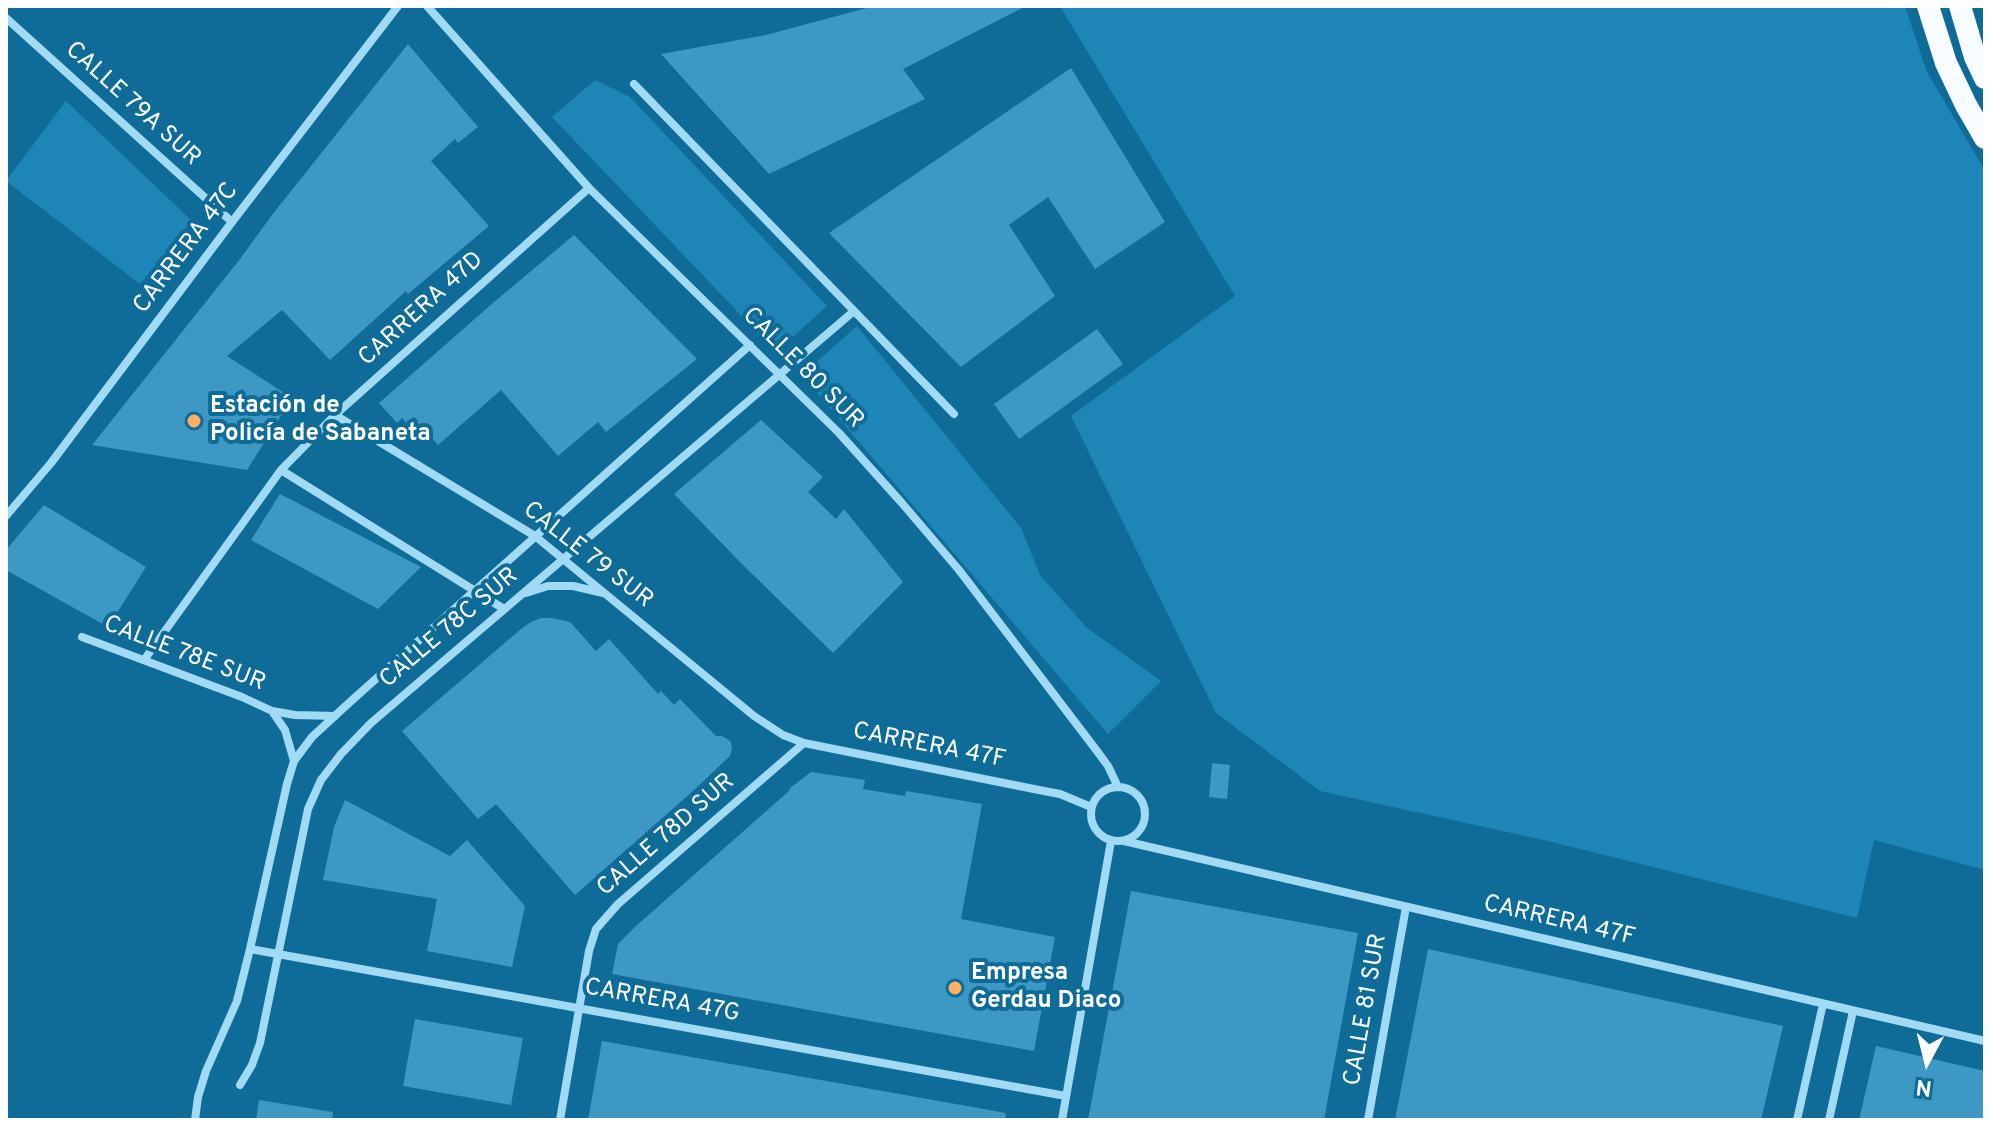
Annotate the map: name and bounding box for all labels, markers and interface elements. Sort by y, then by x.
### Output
street label: CALLE 79A SUR [58,37,206,173]
street label: CARRERA 47C [129,178,245,320]
street label: CARRERA 47D [354,247,490,373]
street label: CALLE 80 SUR [735,302,869,436]
place label: Estación de Policía de Sabaneta [210,393,431,449]
marker: Estación de Policía de Sabaneta [185,412,203,430]
street label: CALLE 79 SUR [516,496,658,616]
street label: CALLE 78C SUR [375,563,525,695]
street label: CALLE 78E SUR [99,611,269,699]
street label: CARRERA 47F [850,718,1008,776]
street label: CALLE 78D SUR [592,768,742,904]
street label: CARRERA 47F [1480,891,1638,953]
street label: CALLE 81 SUR [1339,932,1395,1088]
place label: Empresa Gerdau Diaco [971,960,1121,1016]
street label: CARRERA 47G [582,974,742,1030]
marker: Empresa Gerdau Diaco [946,979,964,997]
north arrow [1887,1022,1967,1102]
text: N [1915,1072,1934,1101]

